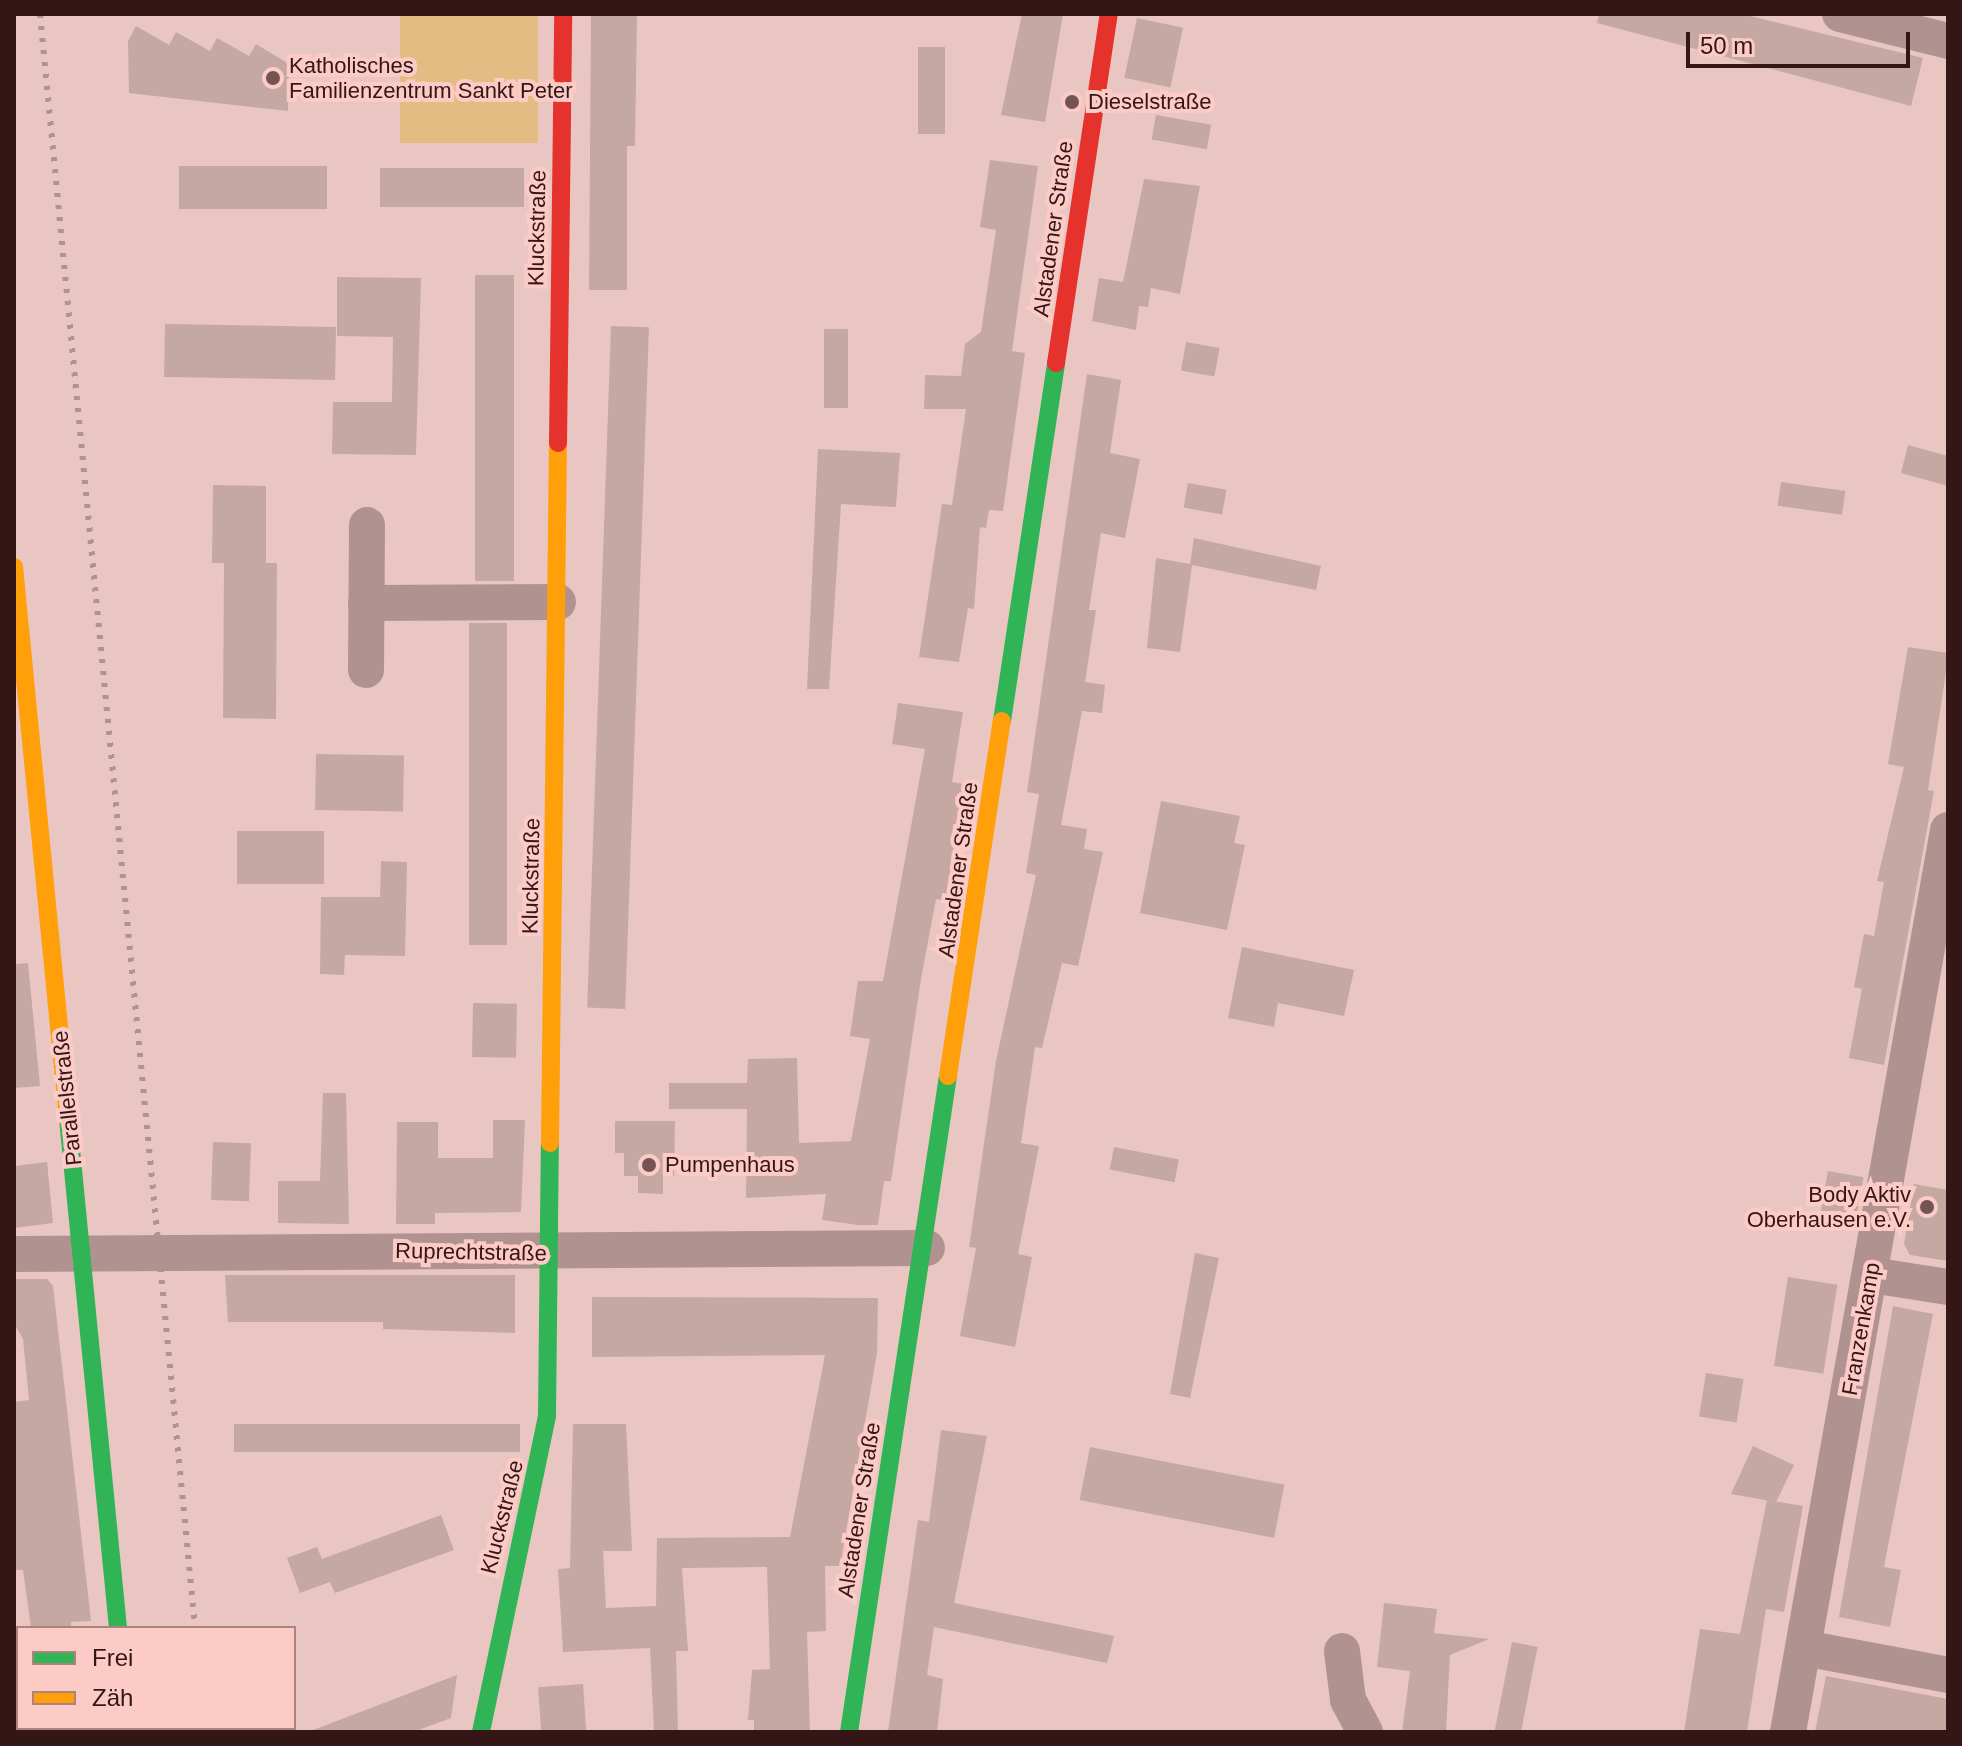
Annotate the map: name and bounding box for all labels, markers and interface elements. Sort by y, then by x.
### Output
scale bar [1690,16,1914,66]
text: 50 m [1700,32,1753,59]
place label: Katholisches Familienzentrum Sankt Peter [289,52,573,104]
marker: Katholisches Familienzentrum Sankt Peter [264,69,282,87]
place label: Dieselstraße [1088,89,1211,115]
marker: Dieselstraße [1063,93,1081,111]
street label: Alstadener Straße [1028,139,1078,319]
street label: Kluckstraße [523,170,551,286]
street label: Alstadener Straße [933,780,983,960]
street label: Kluckstraße [517,818,545,934]
street label: Parallelstraße [47,1029,87,1167]
place label: Pumpenhaus [665,1152,795,1178]
marker: Pumpenhaus [640,1156,658,1174]
place label: Body Aktiv Oberhausen e.V. [1747,1181,1911,1232]
marker: Body Aktiv Oberhausen e.V. [1918,1198,1936,1216]
street label: Ruprechtstraße [395,1237,547,1267]
street label: Franzenkamp [1836,1260,1886,1398]
street label: Alstadener Straße [832,1420,886,1600]
street label: Kluckstraße [475,1457,529,1577]
legend [16,1626,296,1730]
text: Frei [92,1644,133,1671]
text: Zäh [92,1684,133,1711]

